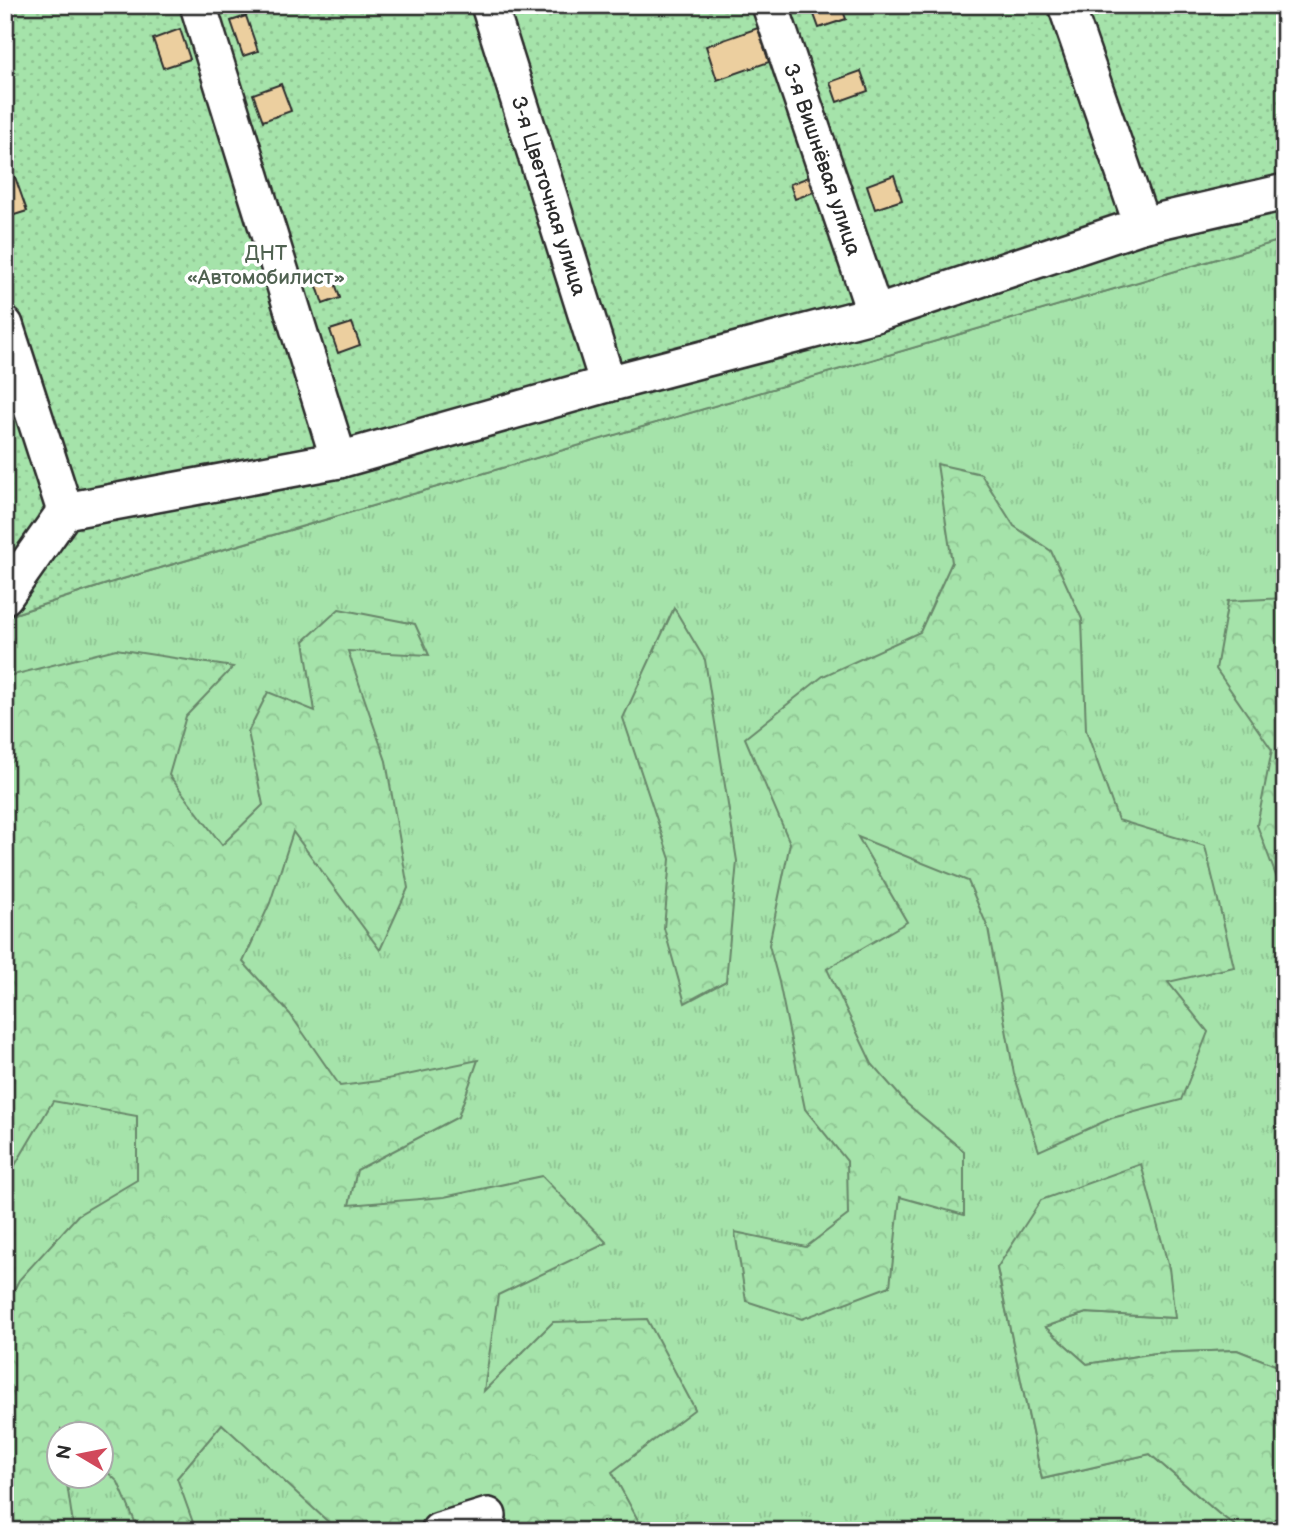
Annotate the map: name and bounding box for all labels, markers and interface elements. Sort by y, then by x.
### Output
street label: 3-я Вишнёвая улица [778,60,867,259]
street label: 3-я Цветочная улица [506,93,592,299]
park label: ДНТ «Автомобилист» [187,241,345,290]
north arrow [46,1420,116,1490]
text: N [52,1443,77,1461]

